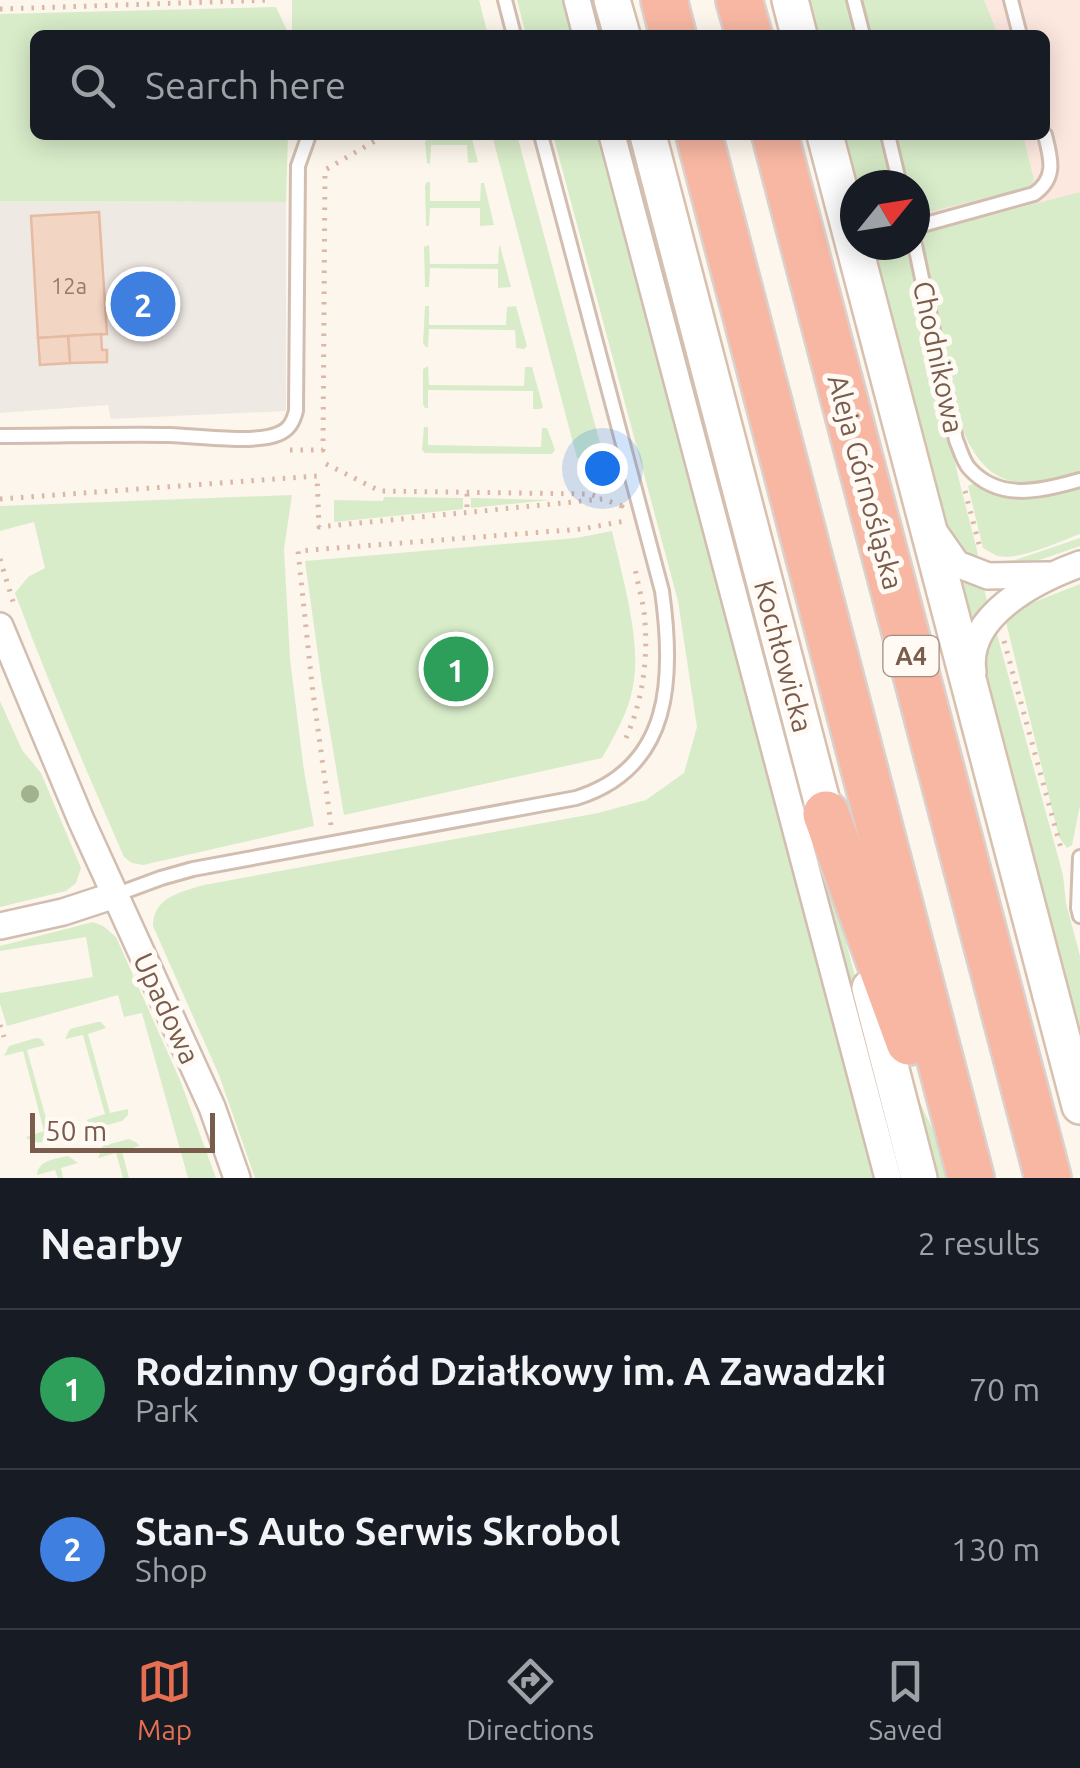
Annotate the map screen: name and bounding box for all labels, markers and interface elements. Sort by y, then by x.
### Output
search box [30,30,1050,140]
icon: search [65,58,120,113]
text: Search here [145,64,346,106]
north arrow [840,170,930,260]
pin: 2 [110,266,176,342]
house number: 12a [51,273,87,298]
street label: Chodnikowa [908,278,970,436]
street label: Aleja Górnośląska [822,371,910,593]
your location [577,443,628,494]
street label: Kochłowicka [749,577,819,735]
pin: 1 [424,632,488,706]
road number: A4 [884,636,938,676]
street label: Upadowa [128,948,206,1068]
scale bar [30,1108,215,1152]
text: 50 m [45,1115,107,1146]
text: Nearby [40,1220,183,1267]
text: 2 results [918,1225,1040,1261]
text: Rodzinny Ogród Działkowy im. A Zawadzki [135,1350,886,1392]
text: 1 [63,1371,82,1407]
text: 70 m [969,1371,1040,1407]
text: Park [135,1392,199,1428]
text: Stan-S Auto Serwis Skrobol [135,1510,621,1552]
text: 2 [63,1531,82,1567]
text: 130 m [951,1531,1040,1567]
text: Shop [135,1552,207,1588]
tab: Map [137,1654,192,1745]
tab: Directions [466,1654,594,1745]
tab: Saved [868,1654,943,1745]

